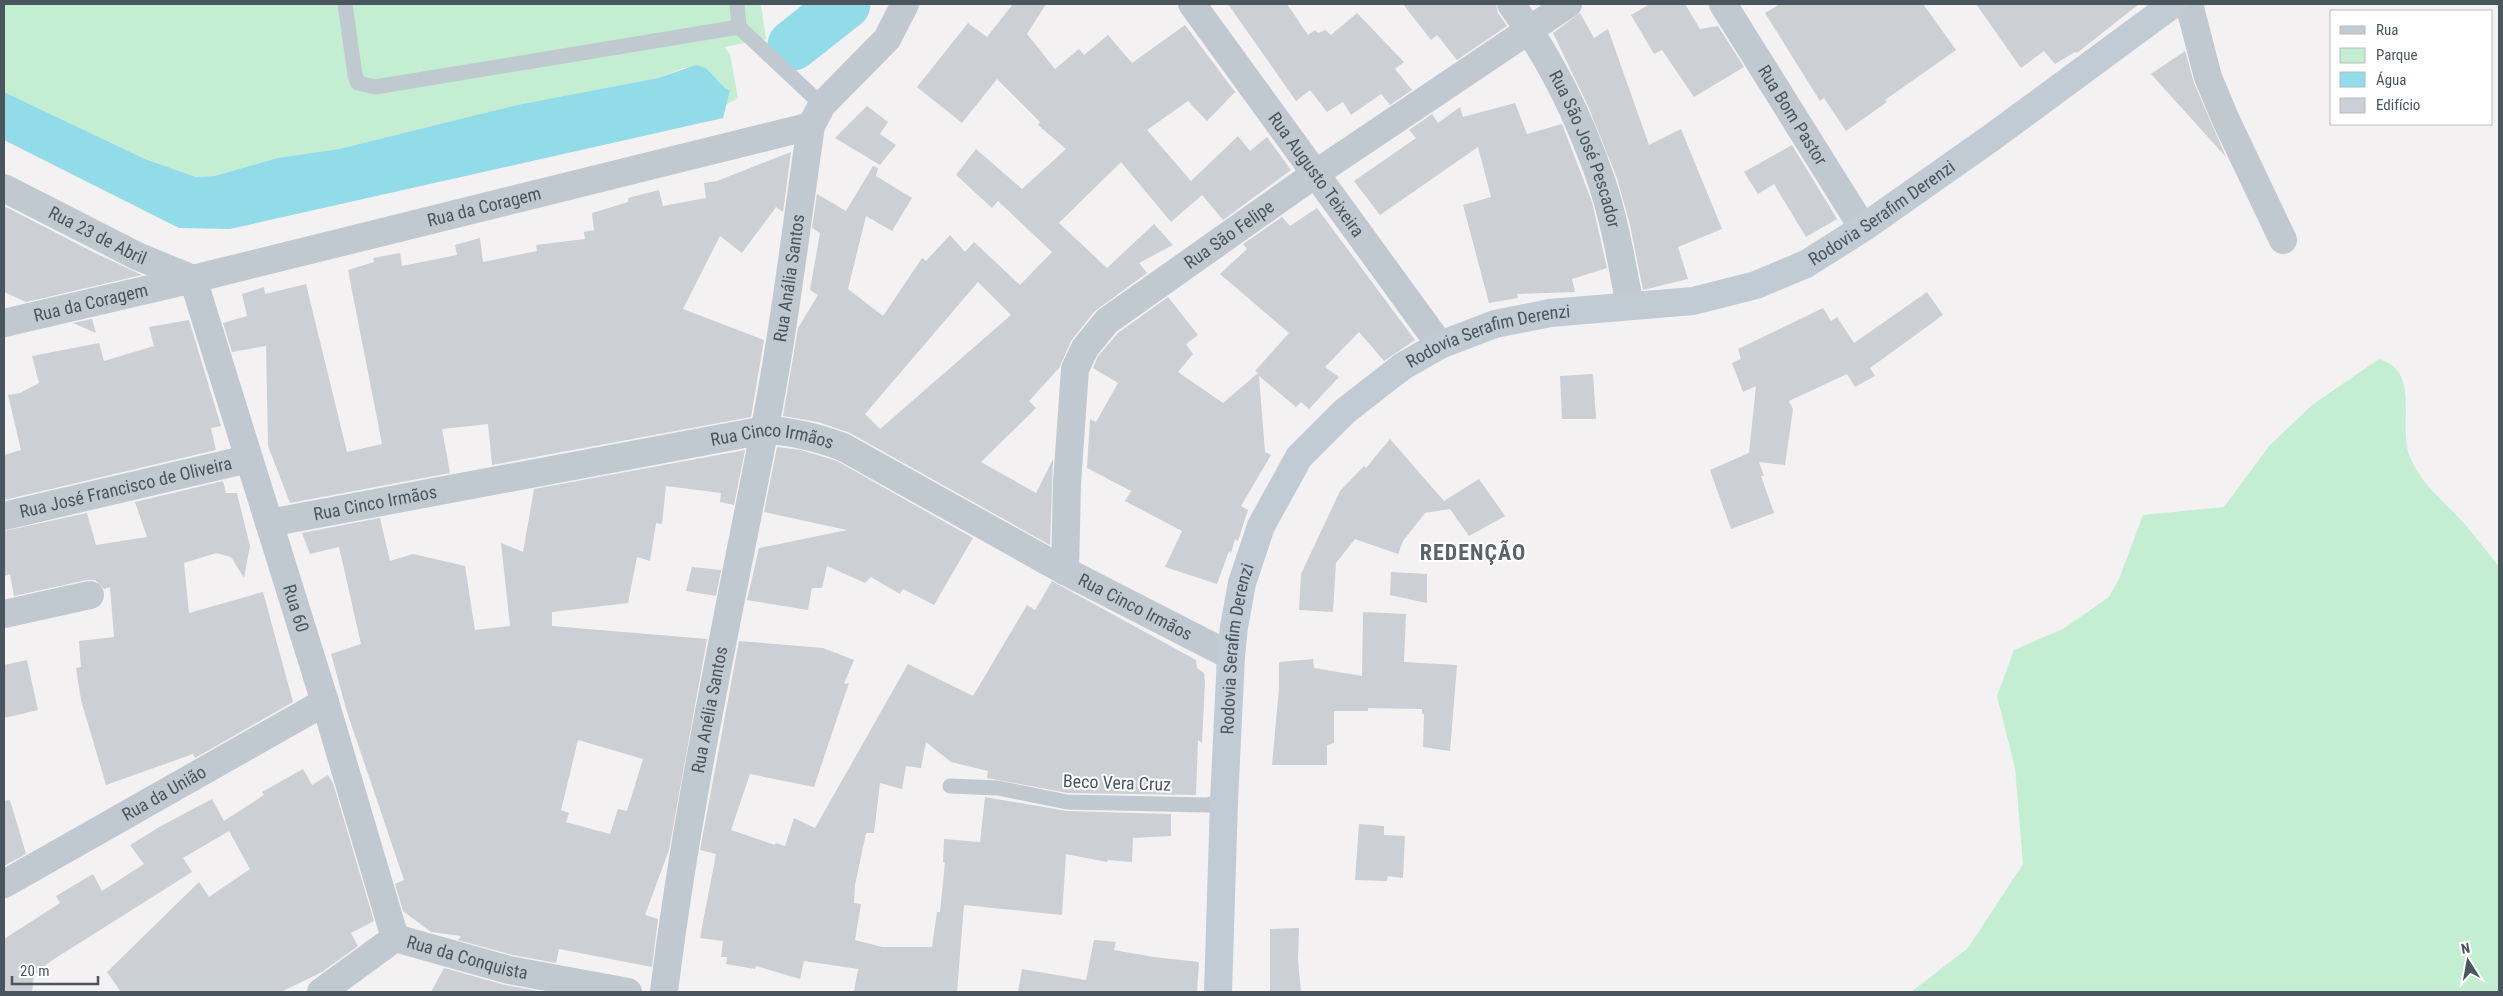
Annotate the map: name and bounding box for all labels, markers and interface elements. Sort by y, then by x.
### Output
legend [2330,10,2493,125]
text: Rua [2376,21,2398,39]
text: Parque [2376,46,2418,64]
street label: Rua Bom Pastor [1754,61,1832,169]
street label: Rua São José Pescador [1545,67,1625,230]
text: Água [2376,71,2406,89]
text: Edifício [2376,96,2420,114]
street label: Rua Augusto Teixeira [1264,108,1369,241]
street label: Rodovia Serafim Derenzi [1804,156,1959,270]
street label: Rua da Coragem [425,182,543,231]
street label: Rua São Felipe [1180,195,1278,273]
street label: Rua 23 de Abril [45,202,150,269]
street label: Rua Anália Santos [769,213,808,343]
street label: Rua da Coragem [31,279,150,326]
street label: Rodovia Serafim Derenzi [1402,300,1571,372]
street label: Rua Cinco Irmãos [709,419,837,453]
street label: Rua José Francisco de Oliveira [17,452,234,522]
street label: Rua Cinco Irmãos [312,481,438,524]
district label: REDENÇÃO [1420,540,1526,565]
street label: Rodovia Serafim Derenzi [1216,560,1258,735]
street label: Rua Cinco Irmãos [1075,569,1196,644]
street label: Rua 60 [279,582,314,635]
street label: Rua Anélia Santos [687,644,731,775]
street label: Rua da União [118,761,210,825]
street label: Beco Vera Cruz [1063,770,1171,795]
street label: Rua da Conquista [404,931,530,983]
north arrow [2443,936,2493,986]
text: N [2460,940,2471,957]
scale bar [12,954,99,986]
text: 20 m [20,962,50,980]

